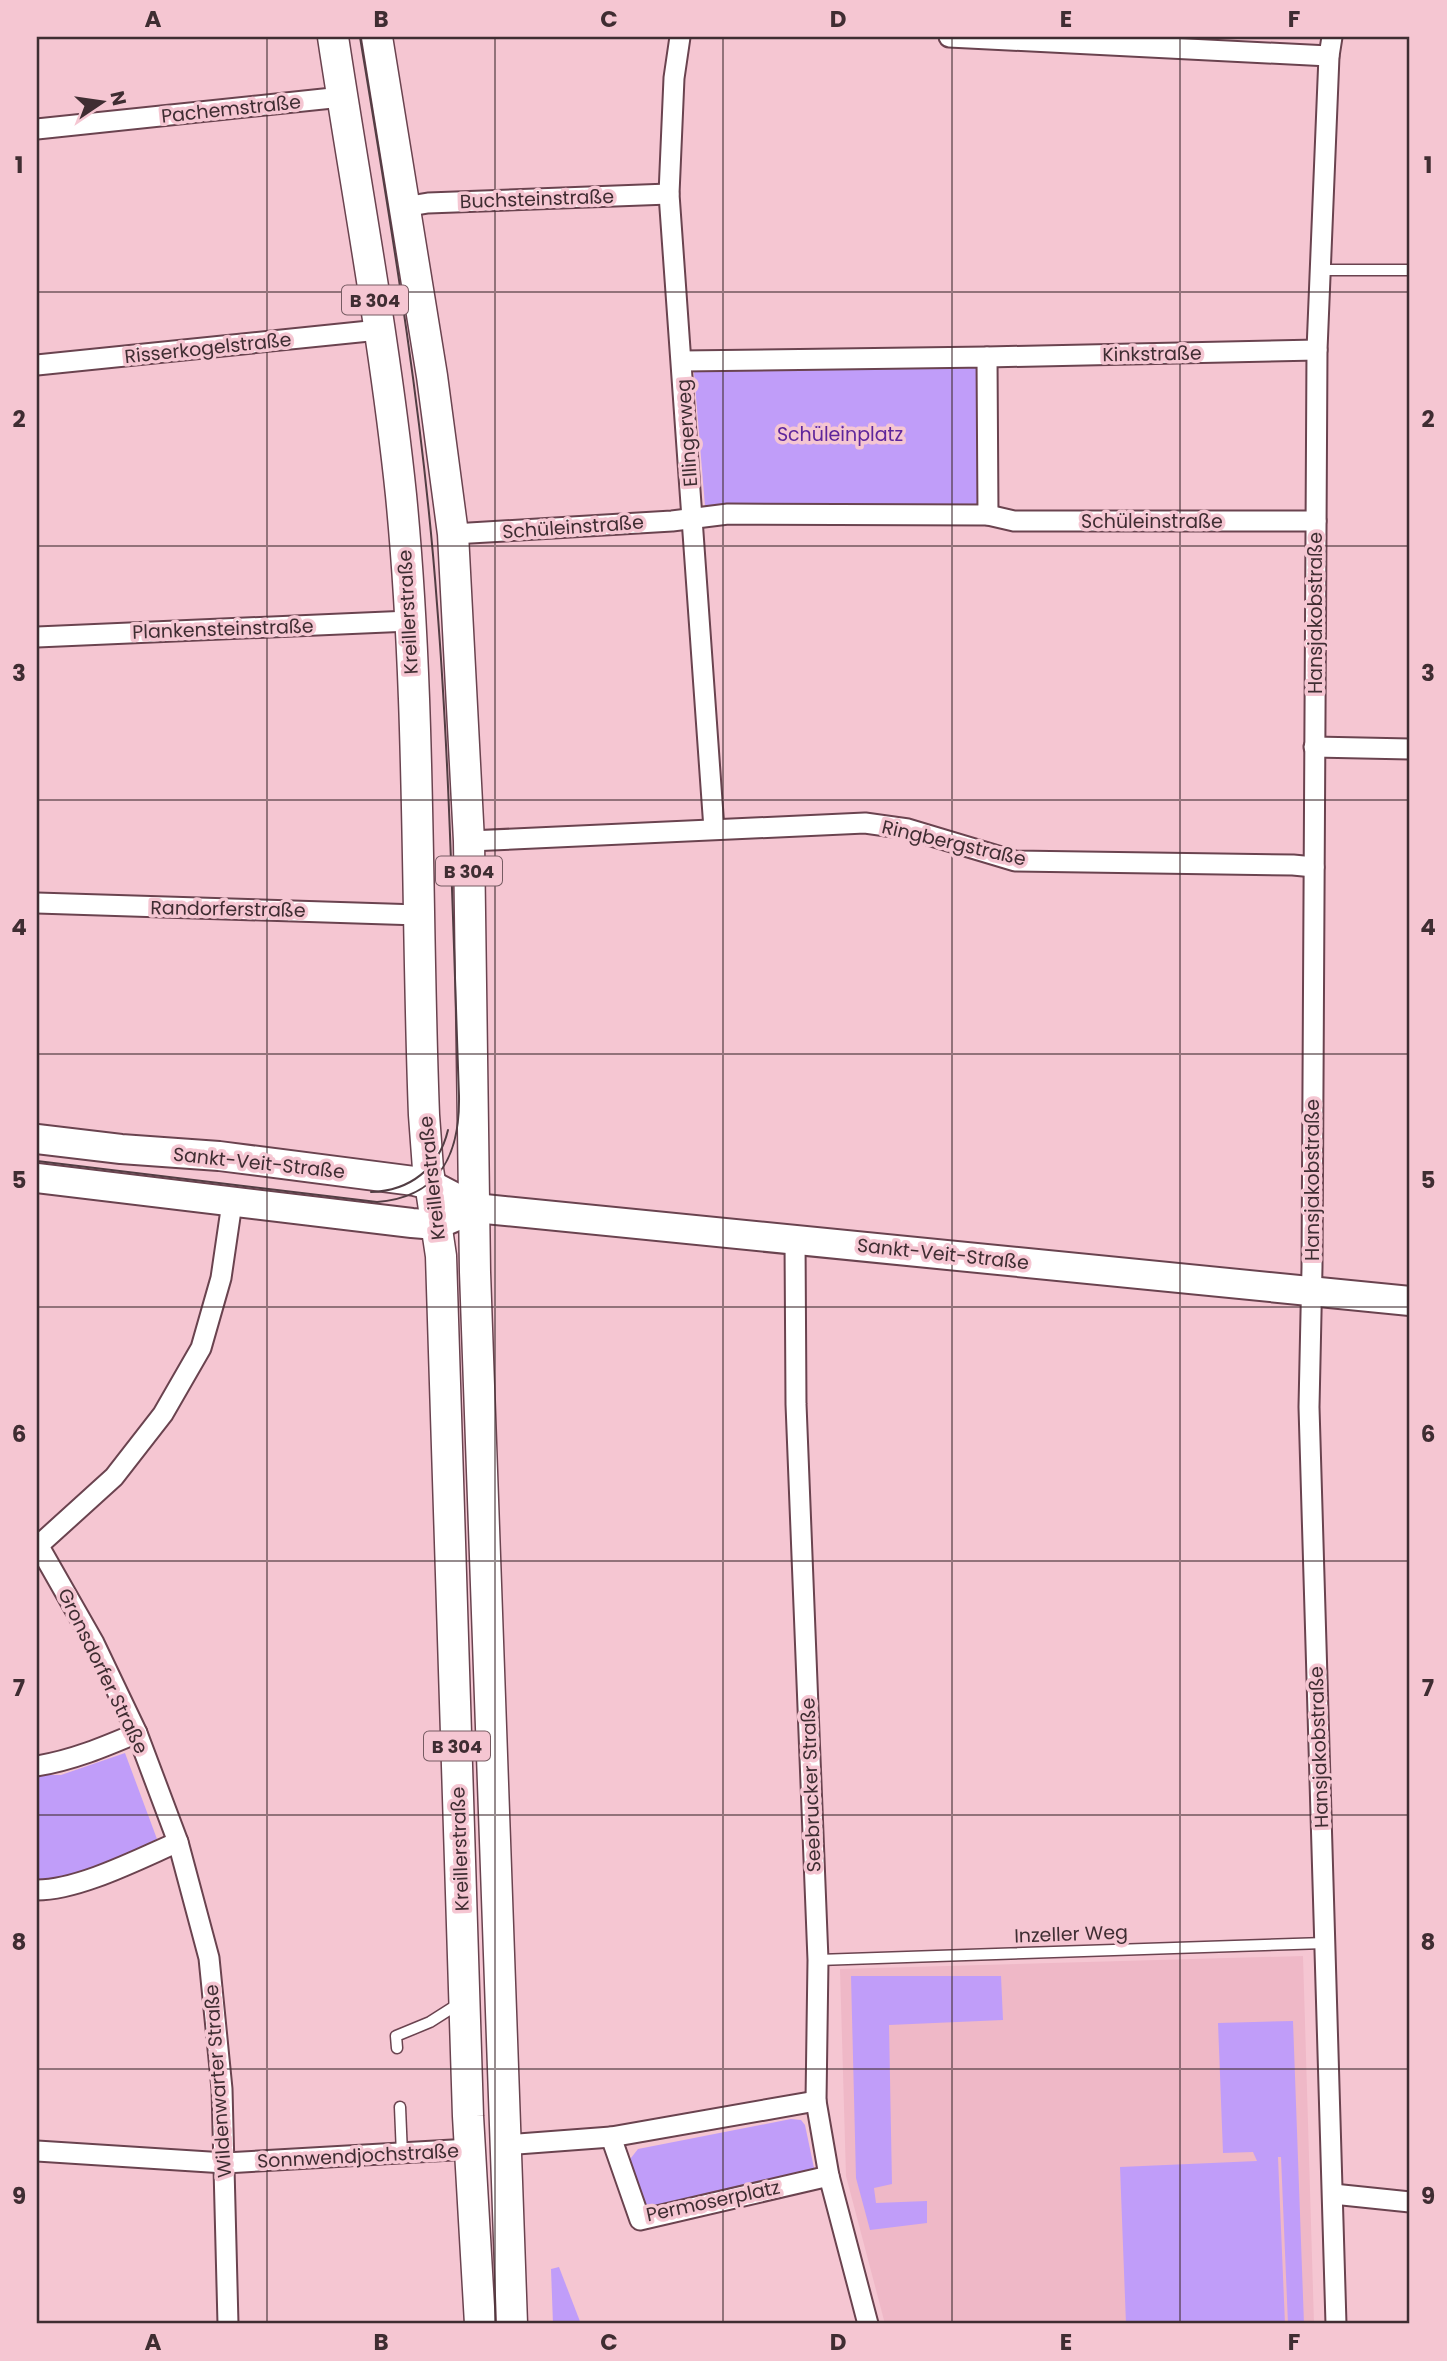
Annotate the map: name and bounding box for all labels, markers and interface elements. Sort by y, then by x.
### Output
text: A [145,3,162,35]
text: B [373,3,389,35]
text: C [600,3,618,35]
text: D [830,3,846,35]
text: E [1060,3,1072,35]
text: F [1288,3,1300,35]
north arrow [66,66,136,136]
text: N [103,88,133,108]
street label: Pachemstraße [160,88,302,130]
text: 1 [15,149,23,181]
text: 1 [1424,149,1432,181]
street label: Buchsteinstraße [459,183,615,215]
road number: B 304 [342,286,408,314]
street label: Risserkogelstraße [123,326,293,370]
street label: Kinkstraße [1102,340,1202,368]
street label: Ellingerweg [670,378,704,488]
text: 2 [12,403,26,435]
text: 2 [1421,403,1435,435]
park label: Schüleinplatz [777,421,903,448]
street label: Schüleinstraße [1081,508,1223,535]
street label: Schüleinstraße [501,509,645,545]
street label: Hansjakobstraße [1302,532,1329,694]
street label: Kreillerstraße [391,549,425,675]
street label: Plankensteinstraße [132,612,314,646]
text: 3 [12,657,26,689]
text: 3 [1421,657,1435,689]
street label: Ringbergstraße [879,813,1029,873]
road number: B 304 [436,856,502,886]
street label: Randorferstraße [150,894,306,924]
text: 4 [11,911,27,943]
text: 4 [1420,911,1436,943]
street label: Hansjakobstraße [1299,1099,1326,1261]
street label: Kreillerstraße [412,1115,452,1241]
street label: Sankt-Veit-Straße [172,1141,346,1185]
text: 5 [12,1164,26,1196]
text: 5 [1421,1164,1435,1196]
street label: Sankt-Veit-Straße [856,1232,1030,1276]
text: 6 [12,1418,26,1450]
text: 6 [1421,1418,1435,1450]
street label: Gronsdorfer Straße [51,1584,155,1758]
street label: Hansjakobstraße [1303,1666,1335,1828]
text: 7 [13,1672,25,1704]
text: 7 [1422,1672,1434,1704]
street label: Seebrucker Straße [794,1697,828,1873]
road number: B 304 [424,1731,490,1760]
street label: Kreillerstraße [444,1786,476,1912]
street label: Inzeller Weg [1014,1919,1128,1949]
text: 8 [12,1926,26,1958]
text: 8 [1421,1926,1435,1958]
street label: Wildenwarter Straße [198,1983,238,2179]
street label: Sonnwendjochstraße [256,2137,460,2175]
street label: Permoserplatz [644,2174,782,2228]
text: 9 [12,2180,26,2212]
text: 9 [1421,2180,1435,2212]
text: A [145,2326,162,2358]
text: B [373,2326,389,2358]
text: C [600,2326,618,2358]
text: D [830,2326,846,2358]
text: E [1060,2326,1072,2358]
text: F [1288,2326,1300,2358]

